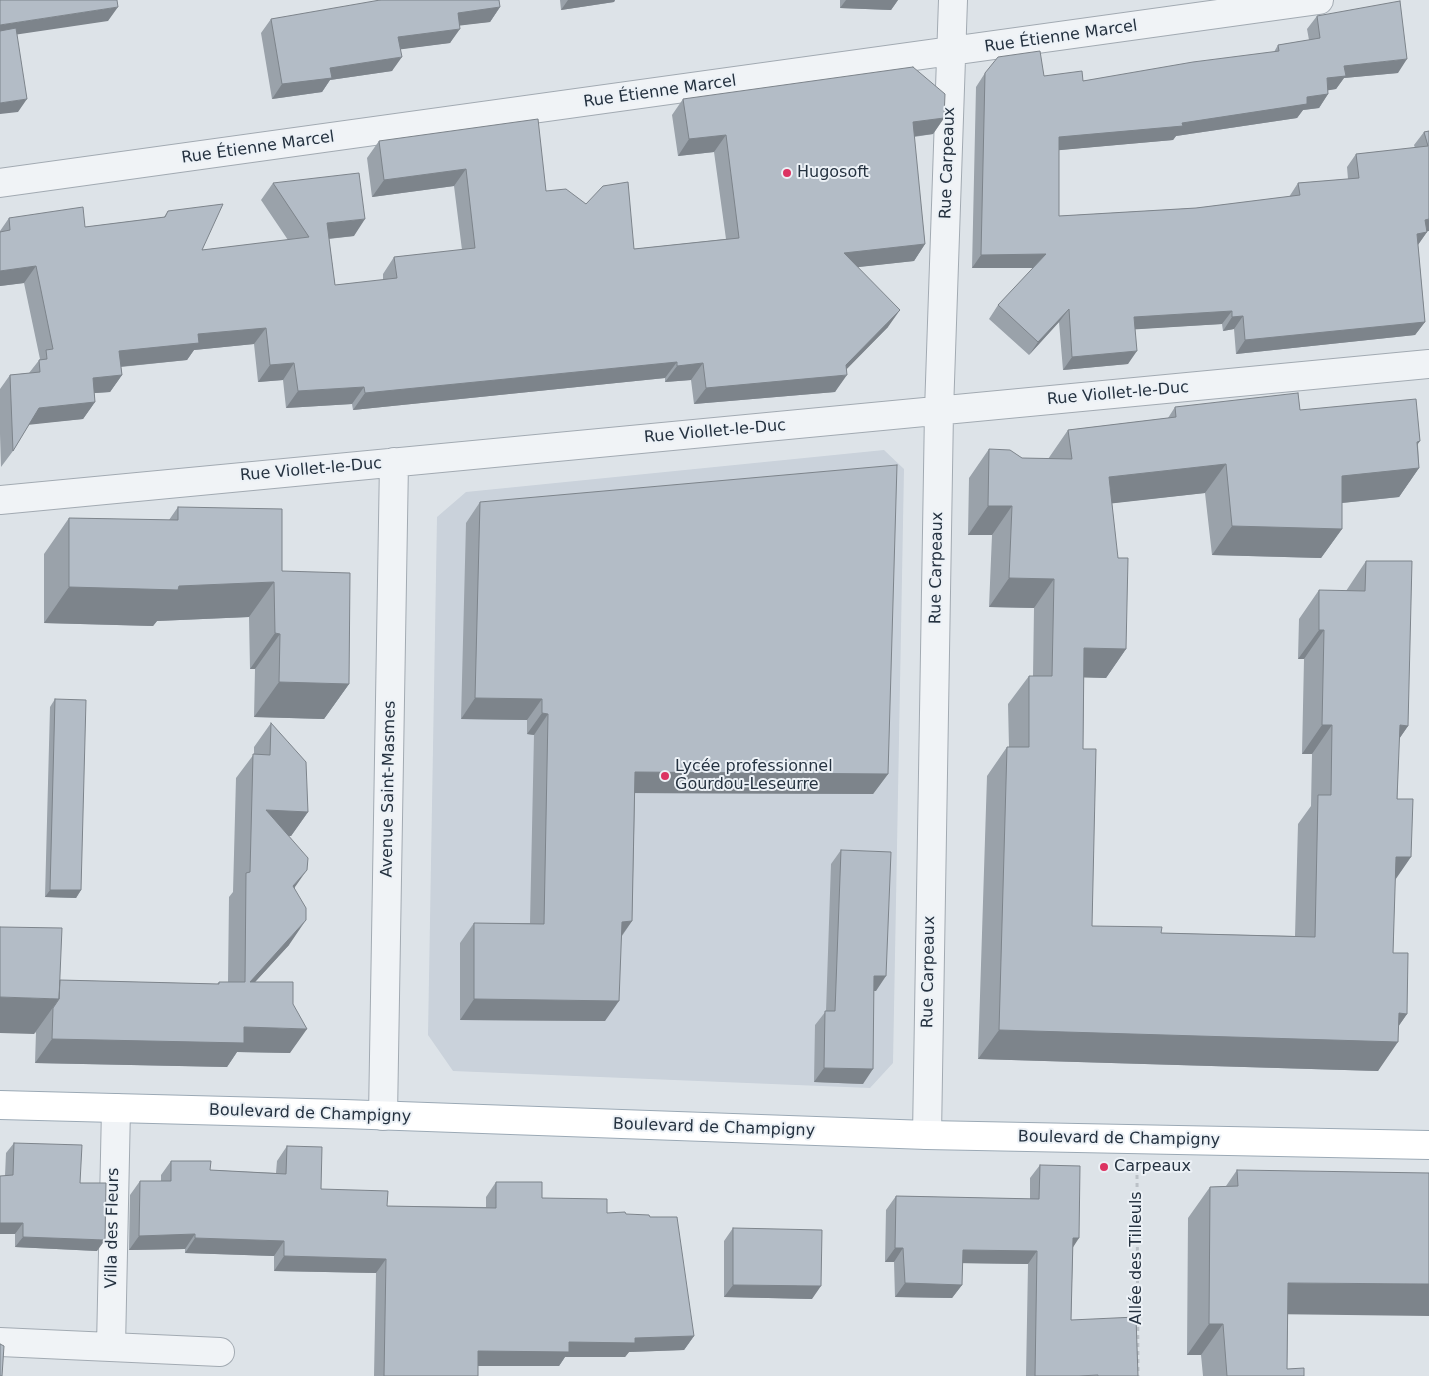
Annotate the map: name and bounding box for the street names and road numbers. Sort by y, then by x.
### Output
street label: Rue Étienne Marcel [983,17,1139,57]
street label: Rue Étienne Marcel [582,72,738,112]
street label: Rue Carpeaux [936,106,960,220]
street label: Rue Étienne Marcel [180,128,336,168]
street label: Rue Viollet-le-Duc [1046,378,1190,410]
street label: Rue Viollet-le-Duc [643,416,787,448]
street label: Rue Viollet-le-Duc [239,454,383,486]
street label: Rue Carpeaux [926,512,948,624]
street label: Avenue Saint-Masmes [378,700,400,878]
street label: Rue Carpeaux [918,916,940,1028]
street label: Boulevard de Champigny [209,1101,411,1127]
street label: Boulevard de Champigny [613,1115,815,1141]
street label: Boulevard de Champigny [1018,1128,1220,1150]
street label: Villa des Fleurs [102,1167,124,1289]
street label: Allée des Tilleuls [1127,1191,1147,1325]

